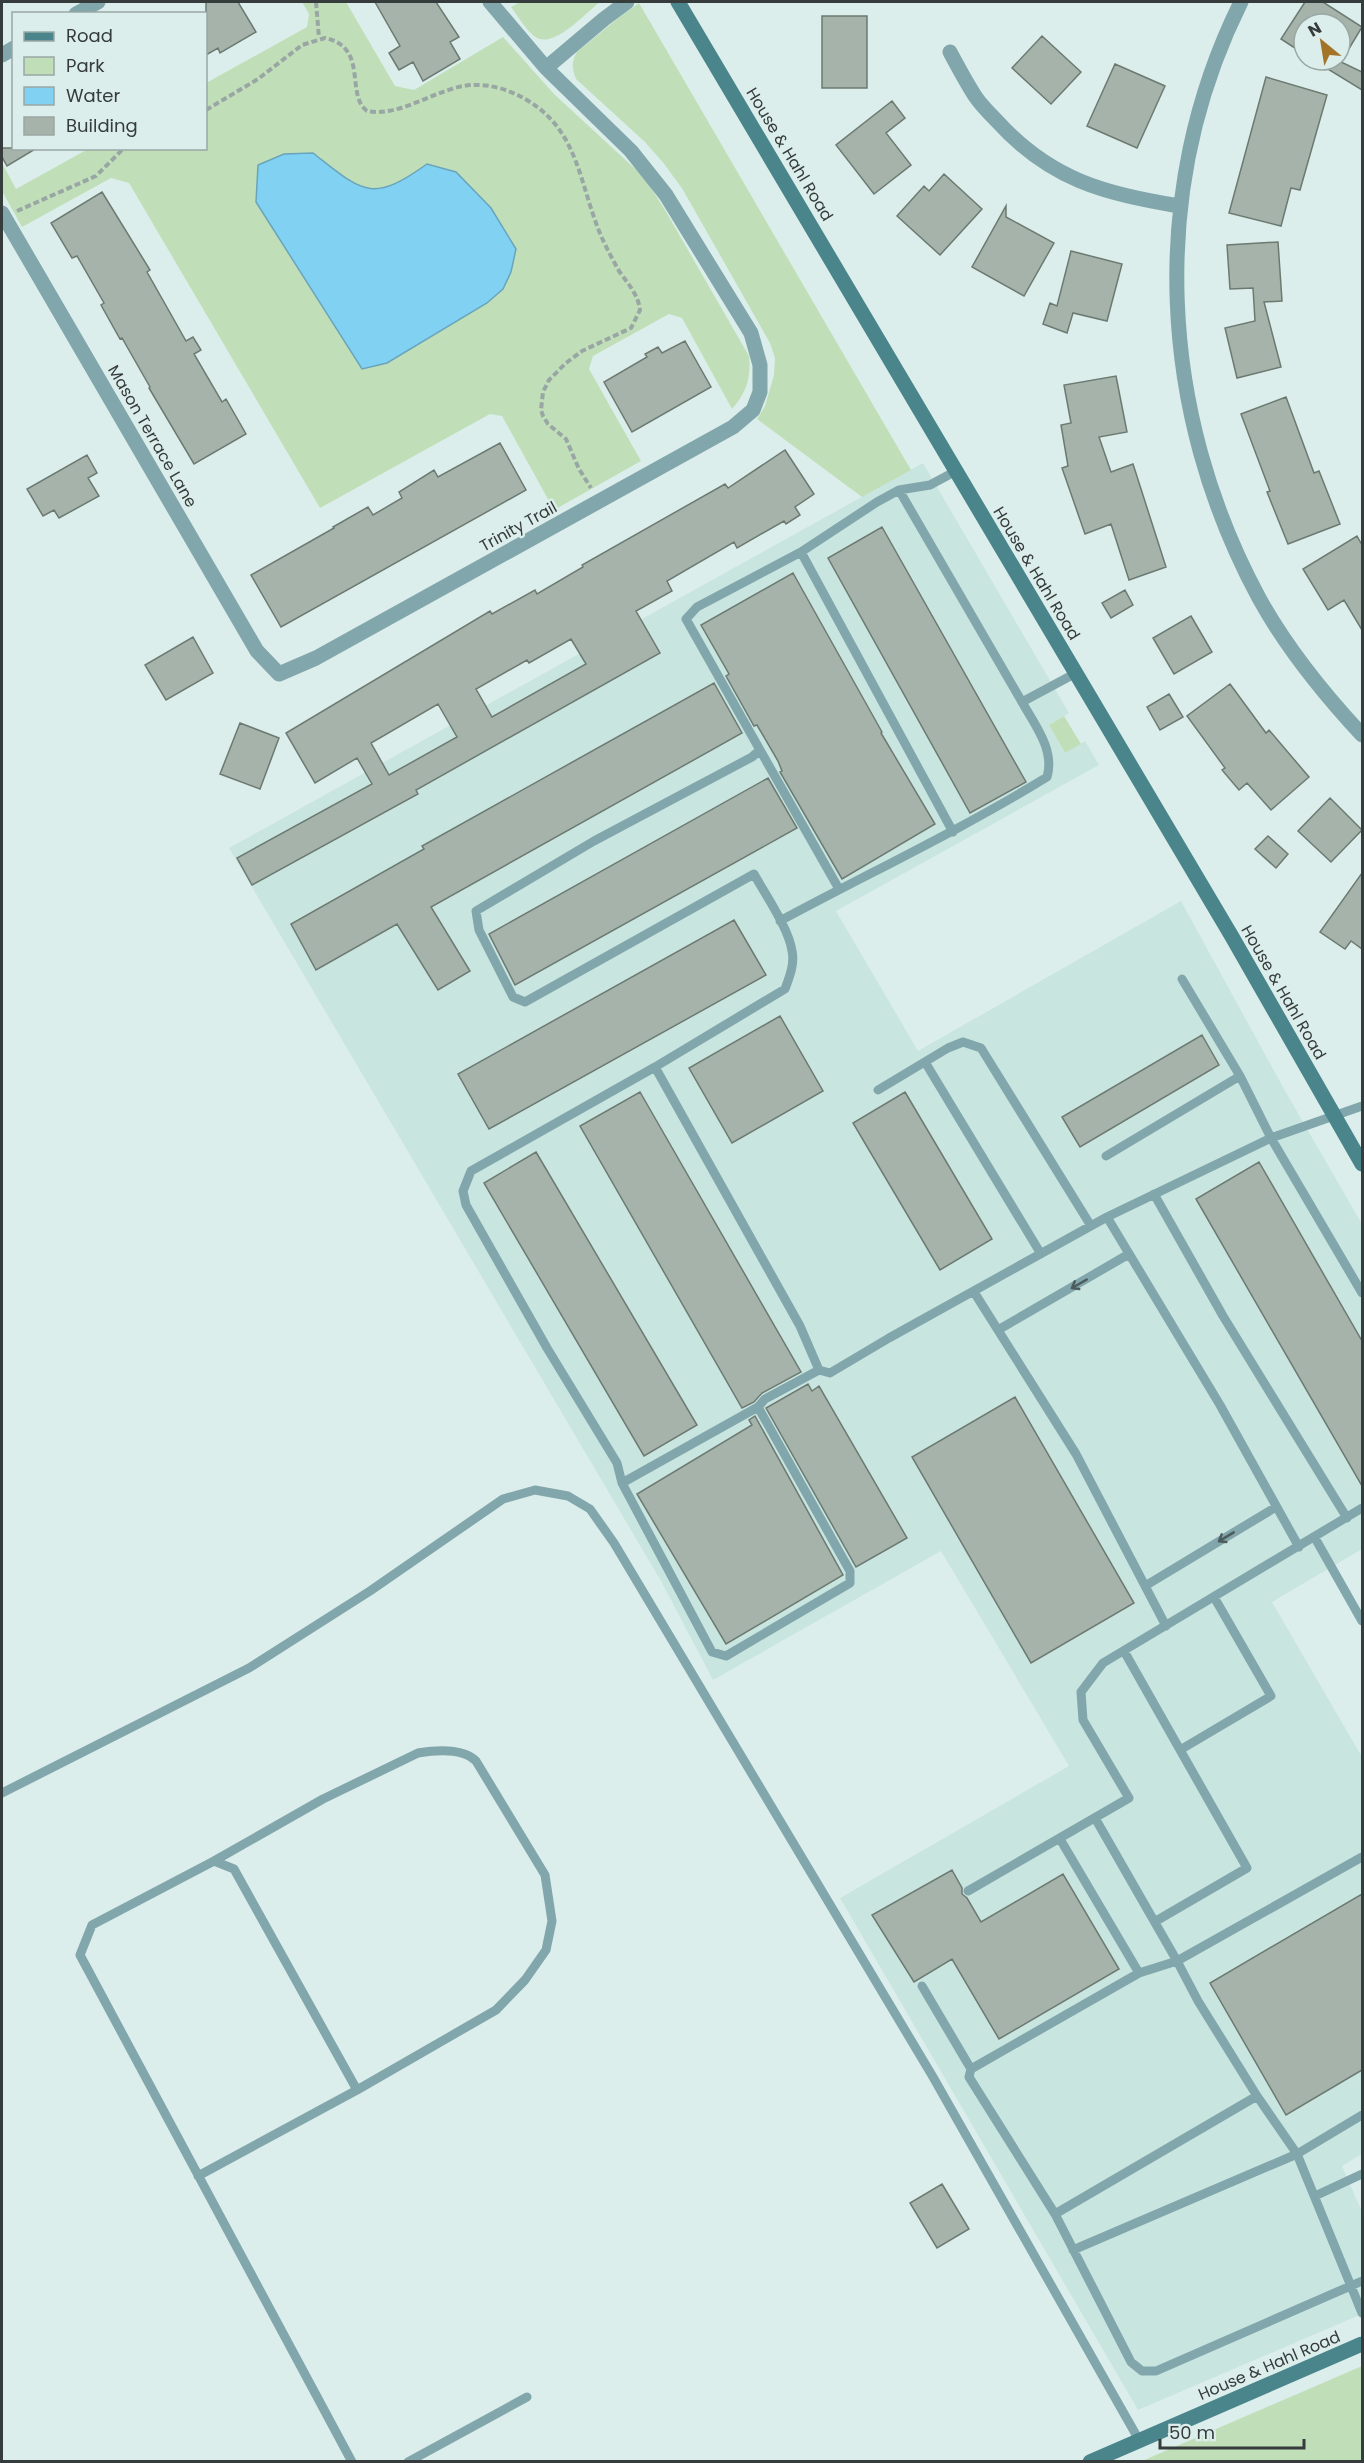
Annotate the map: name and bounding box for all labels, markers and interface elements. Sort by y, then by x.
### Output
legend [12,12,207,150]
north arrow [1292,12,1352,72]
text: N [1304,16,1326,42]
text: Road [66,23,113,48]
text: Park [66,53,105,78]
text: Water [66,83,120,108]
street label: House & Hahl Road [741,83,839,225]
text: Building [66,113,138,138]
street label: Mason Terrace Lane [102,361,203,512]
street label: Trinity Trail [475,496,561,557]
street label: House & Hahl Road [988,502,1086,644]
street label: House & Hahl Road [1236,921,1332,1064]
one-way arrow [1070,1278,1087,1290]
one-way arrow [1218,1531,1235,1543]
street label: House & Hahl Road [1195,2325,1344,2406]
scale bar [1160,2412,1304,2450]
text: 50 m [1169,2420,1215,2445]

